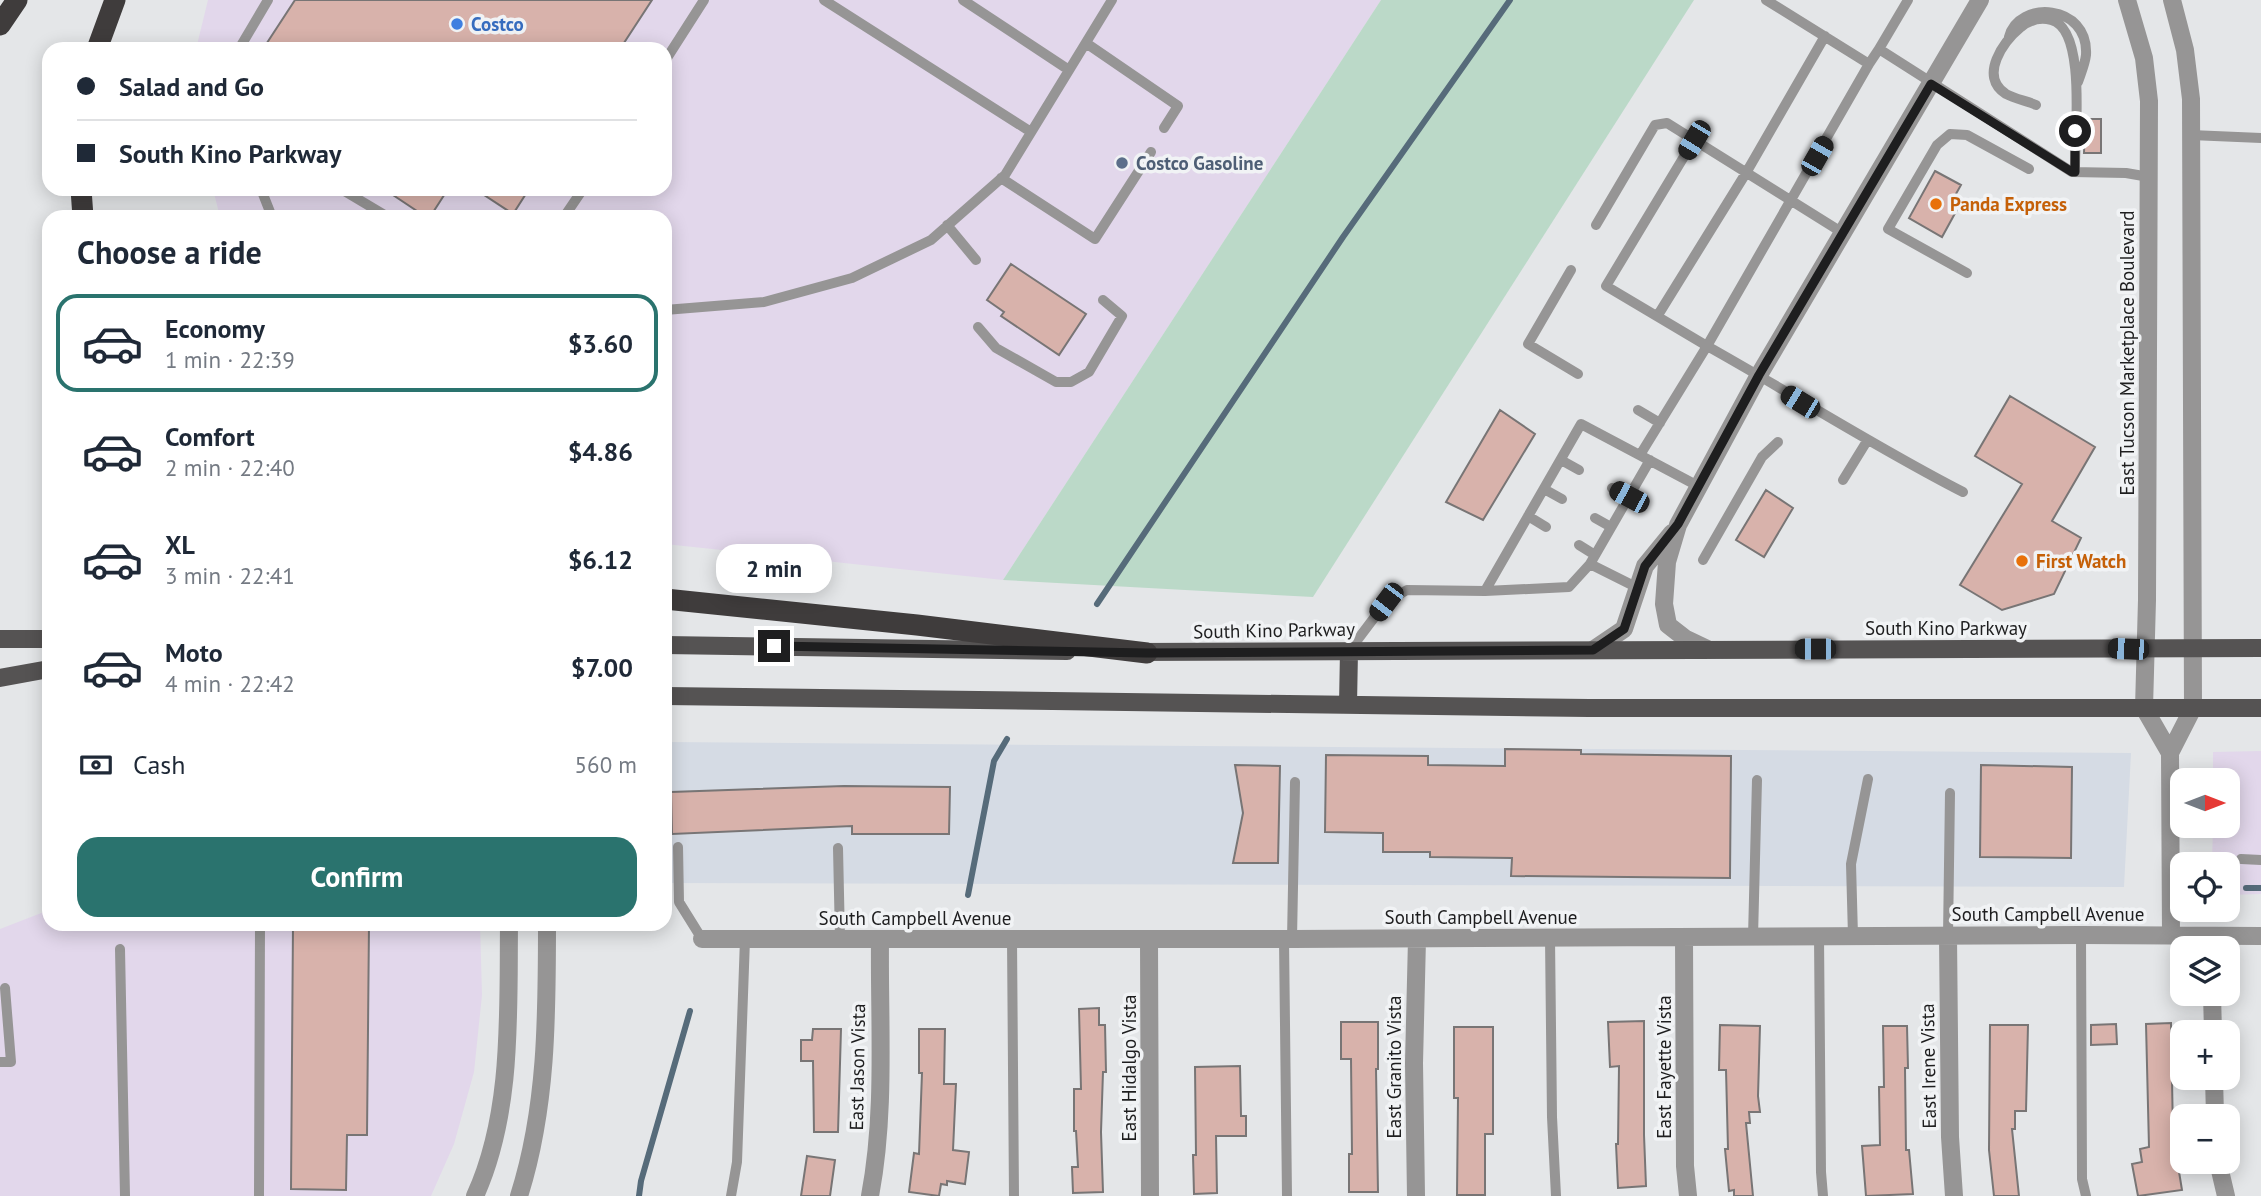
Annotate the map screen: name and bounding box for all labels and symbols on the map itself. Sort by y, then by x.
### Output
place label: Costco [471,12,524,36]
marker: Costco [449,16,465,32]
route start [2059,115,2091,147]
car [1675,117,1714,163]
car [1798,133,1837,179]
place label: Costco Gasoline [1136,151,1263,175]
marker: Costco Gasoline [1114,155,1130,171]
place label: Panda Express [1950,192,2067,216]
marker: Panda Express [1928,196,1944,212]
street label: East Tucson Marketplace Boulevard [2115,210,2139,496]
car [1777,382,1824,422]
car [1606,478,1653,516]
callout: 2 min [716,544,832,594]
place label: First Watch [2036,549,2126,573]
marker: First Watch [2014,553,2030,569]
car [1365,579,1408,625]
street label: South Kino Parkway [1865,616,2027,640]
street label: South Kino Parkway [1193,617,1355,643]
route end [758,630,790,662]
car [2107,638,2150,660]
car [1795,639,1837,660]
north arrow [2170,768,2240,838]
street label: South Campbell Avenue [1952,902,2144,926]
street label: South Campbell Avenue [1385,905,1577,929]
street label: South Campbell Avenue [819,906,1011,930]
street label: East Hidalgo Vista [1117,995,1141,1141]
street label: East Fayette Vista [1652,995,1676,1139]
street label: East Granito Vista [1382,996,1406,1138]
street label: East Jason Vista [844,1003,870,1131]
street label: East Irene Vista [1915,1003,1941,1129]

